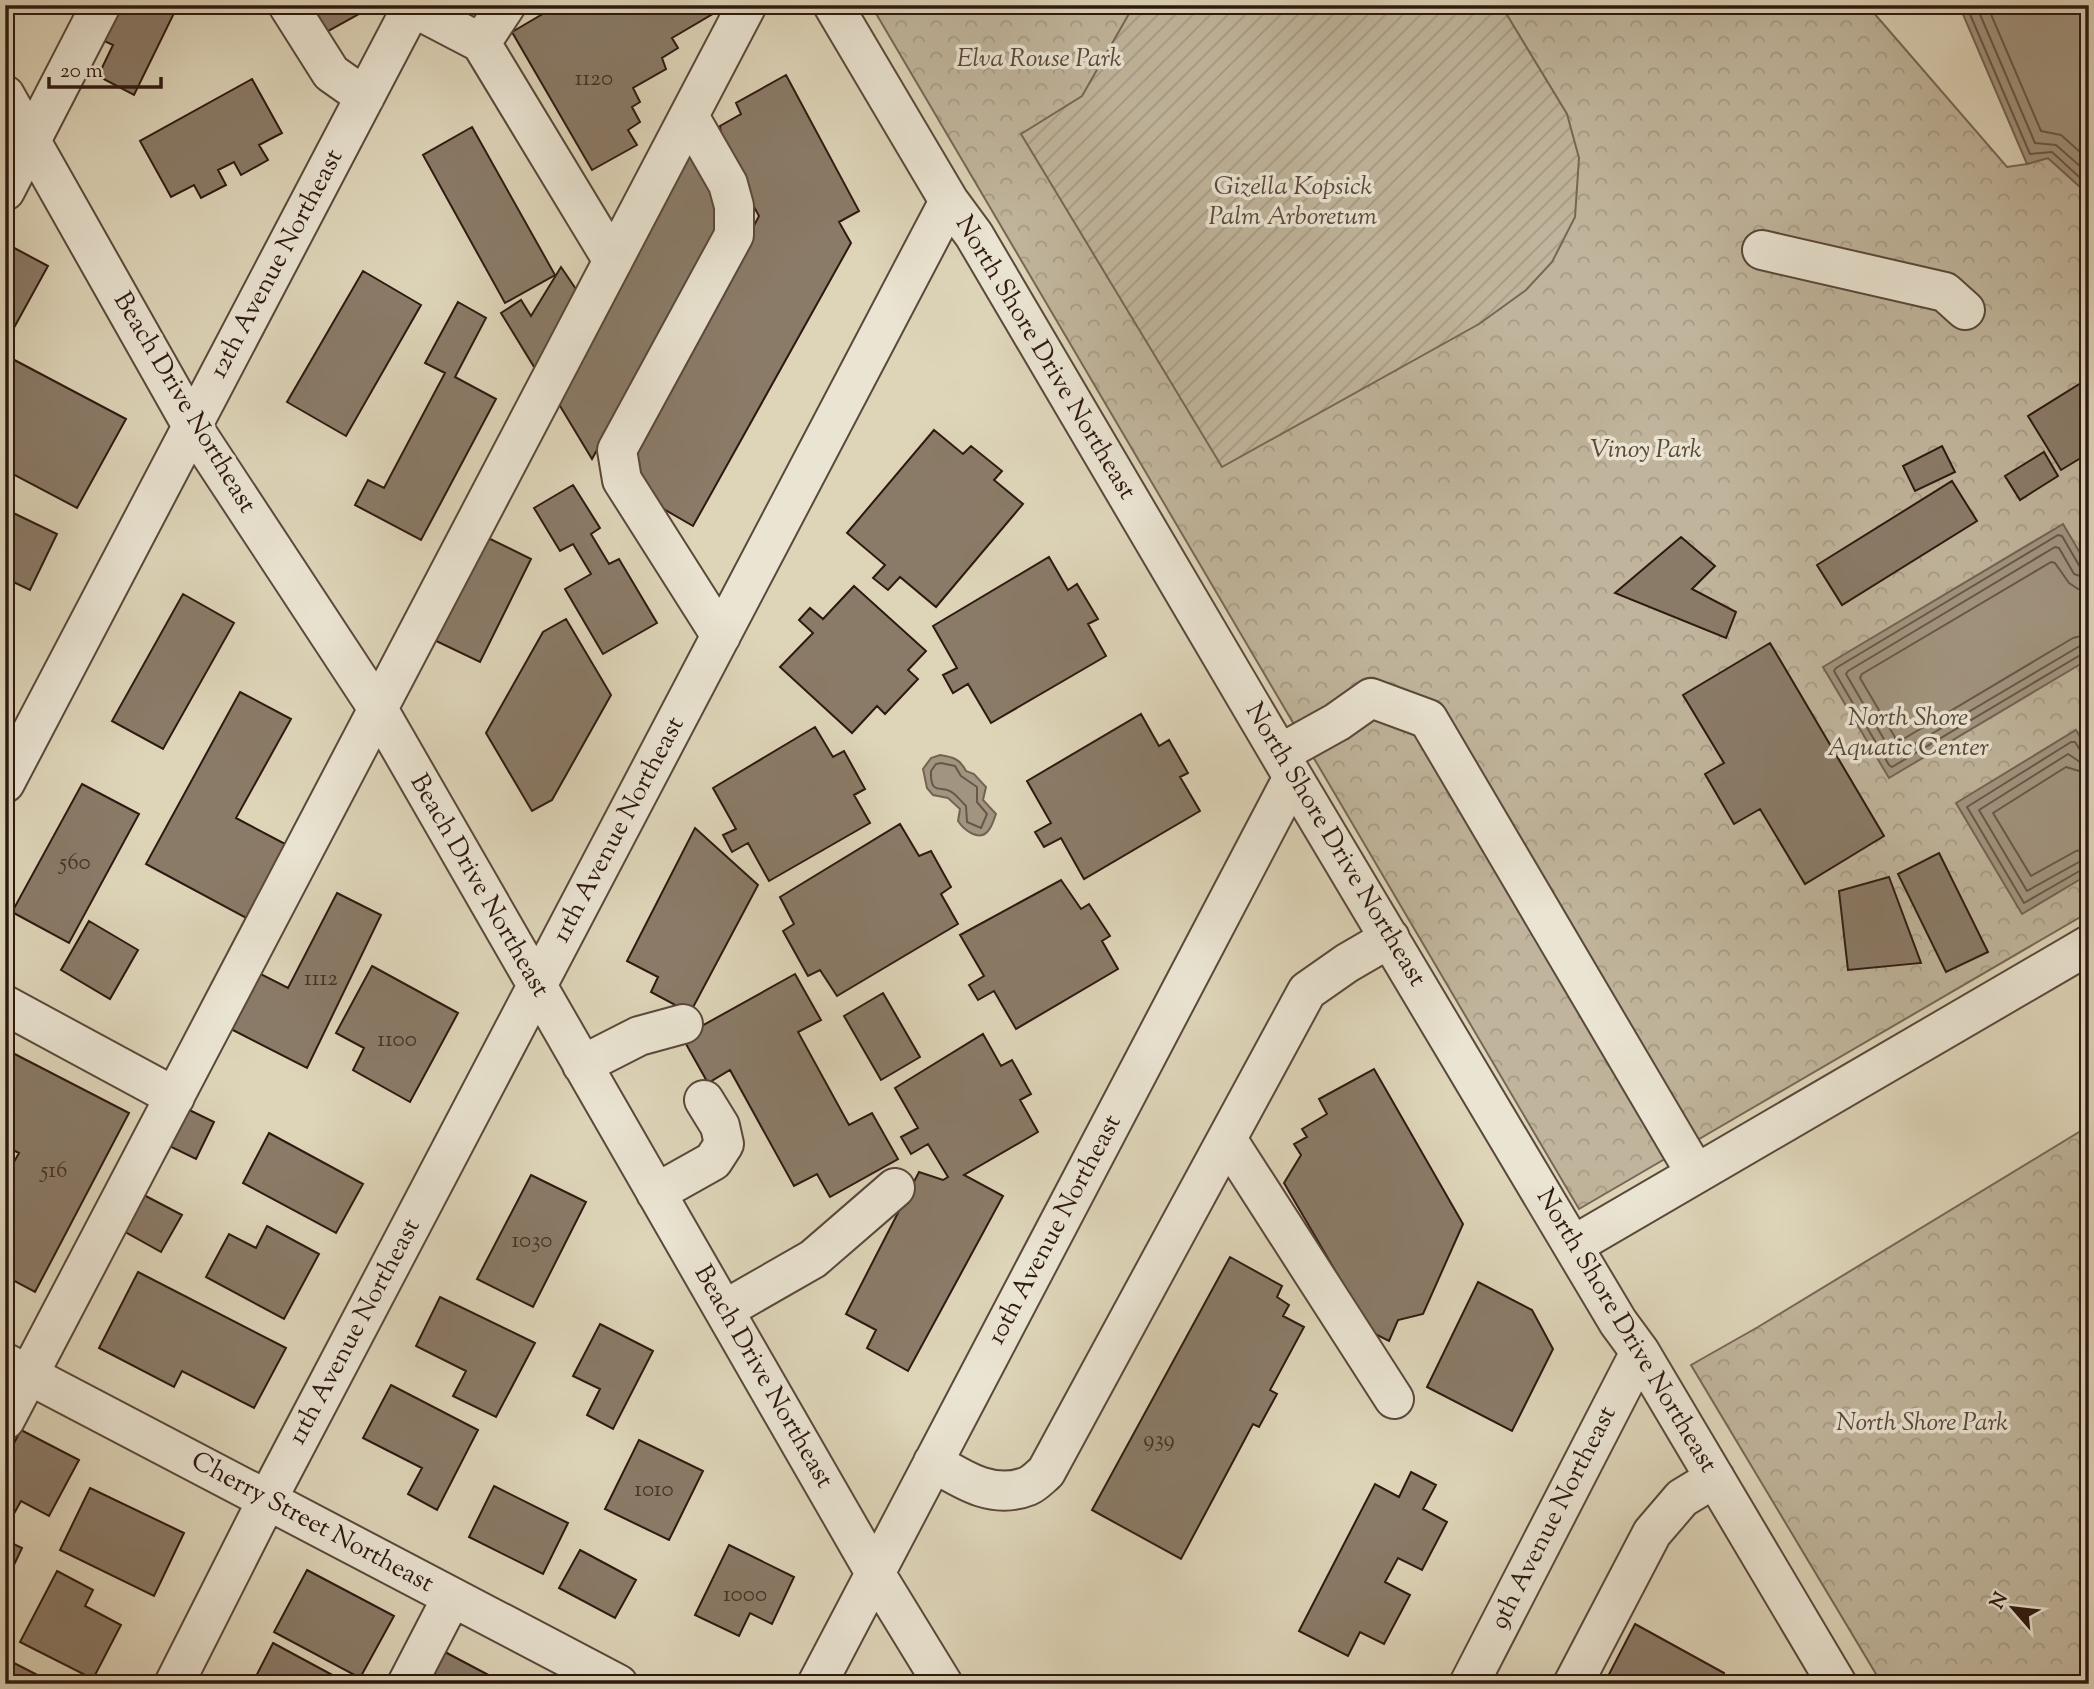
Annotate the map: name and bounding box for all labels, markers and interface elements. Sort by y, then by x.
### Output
park label: Elva Rouse Park [957,41,1122,78]
scale bar [49,46,161,90]
text: 20 m [60,57,103,87]
house number: 1120 [575,63,613,96]
street label: 12th Avenue Northeast [201,143,353,385]
park label: Gizella Kopsick Palm Arboretum [1209,169,1378,236]
street label: North Shore Drive Northeast [945,209,1145,507]
street label: Beach Drive Northeast [103,285,265,521]
park label: Vinoy Park [1590,432,1702,469]
street label: North Shore Drive Northeast [1235,696,1435,994]
park label: North Shore Aquatic Center [1827,700,1989,767]
street label: 11th Avenue Northeast [544,710,694,950]
street label: Beach Drive Northeast [400,768,558,1004]
house number: 560 [57,847,91,880]
house number: 1112 [304,963,338,996]
house number: 1100 [377,1024,417,1057]
street label: 10th Avenue Northeast [979,1108,1131,1352]
house number: 516 [38,1155,68,1188]
street label: North Shore Drive Northeast [1526,1182,1726,1480]
street label: 11th Avenue Northeast [280,1212,430,1452]
house number: 1030 [511,1225,553,1258]
street label: Beach Drive Northeast [684,1259,842,1495]
street label: 9th Avenue Northeast [1482,1400,1626,1636]
park label: North Shore Park [1836,1405,2008,1442]
house number: 939 [1143,1424,1175,1457]
street label: Cherry Street Northeast [184,1443,440,1603]
house number: 1010 [634,1474,674,1507]
north arrow [1979,1574,2048,1644]
house number: 1000 [723,1579,767,1612]
text: N [1985,1588,2016,1614]

